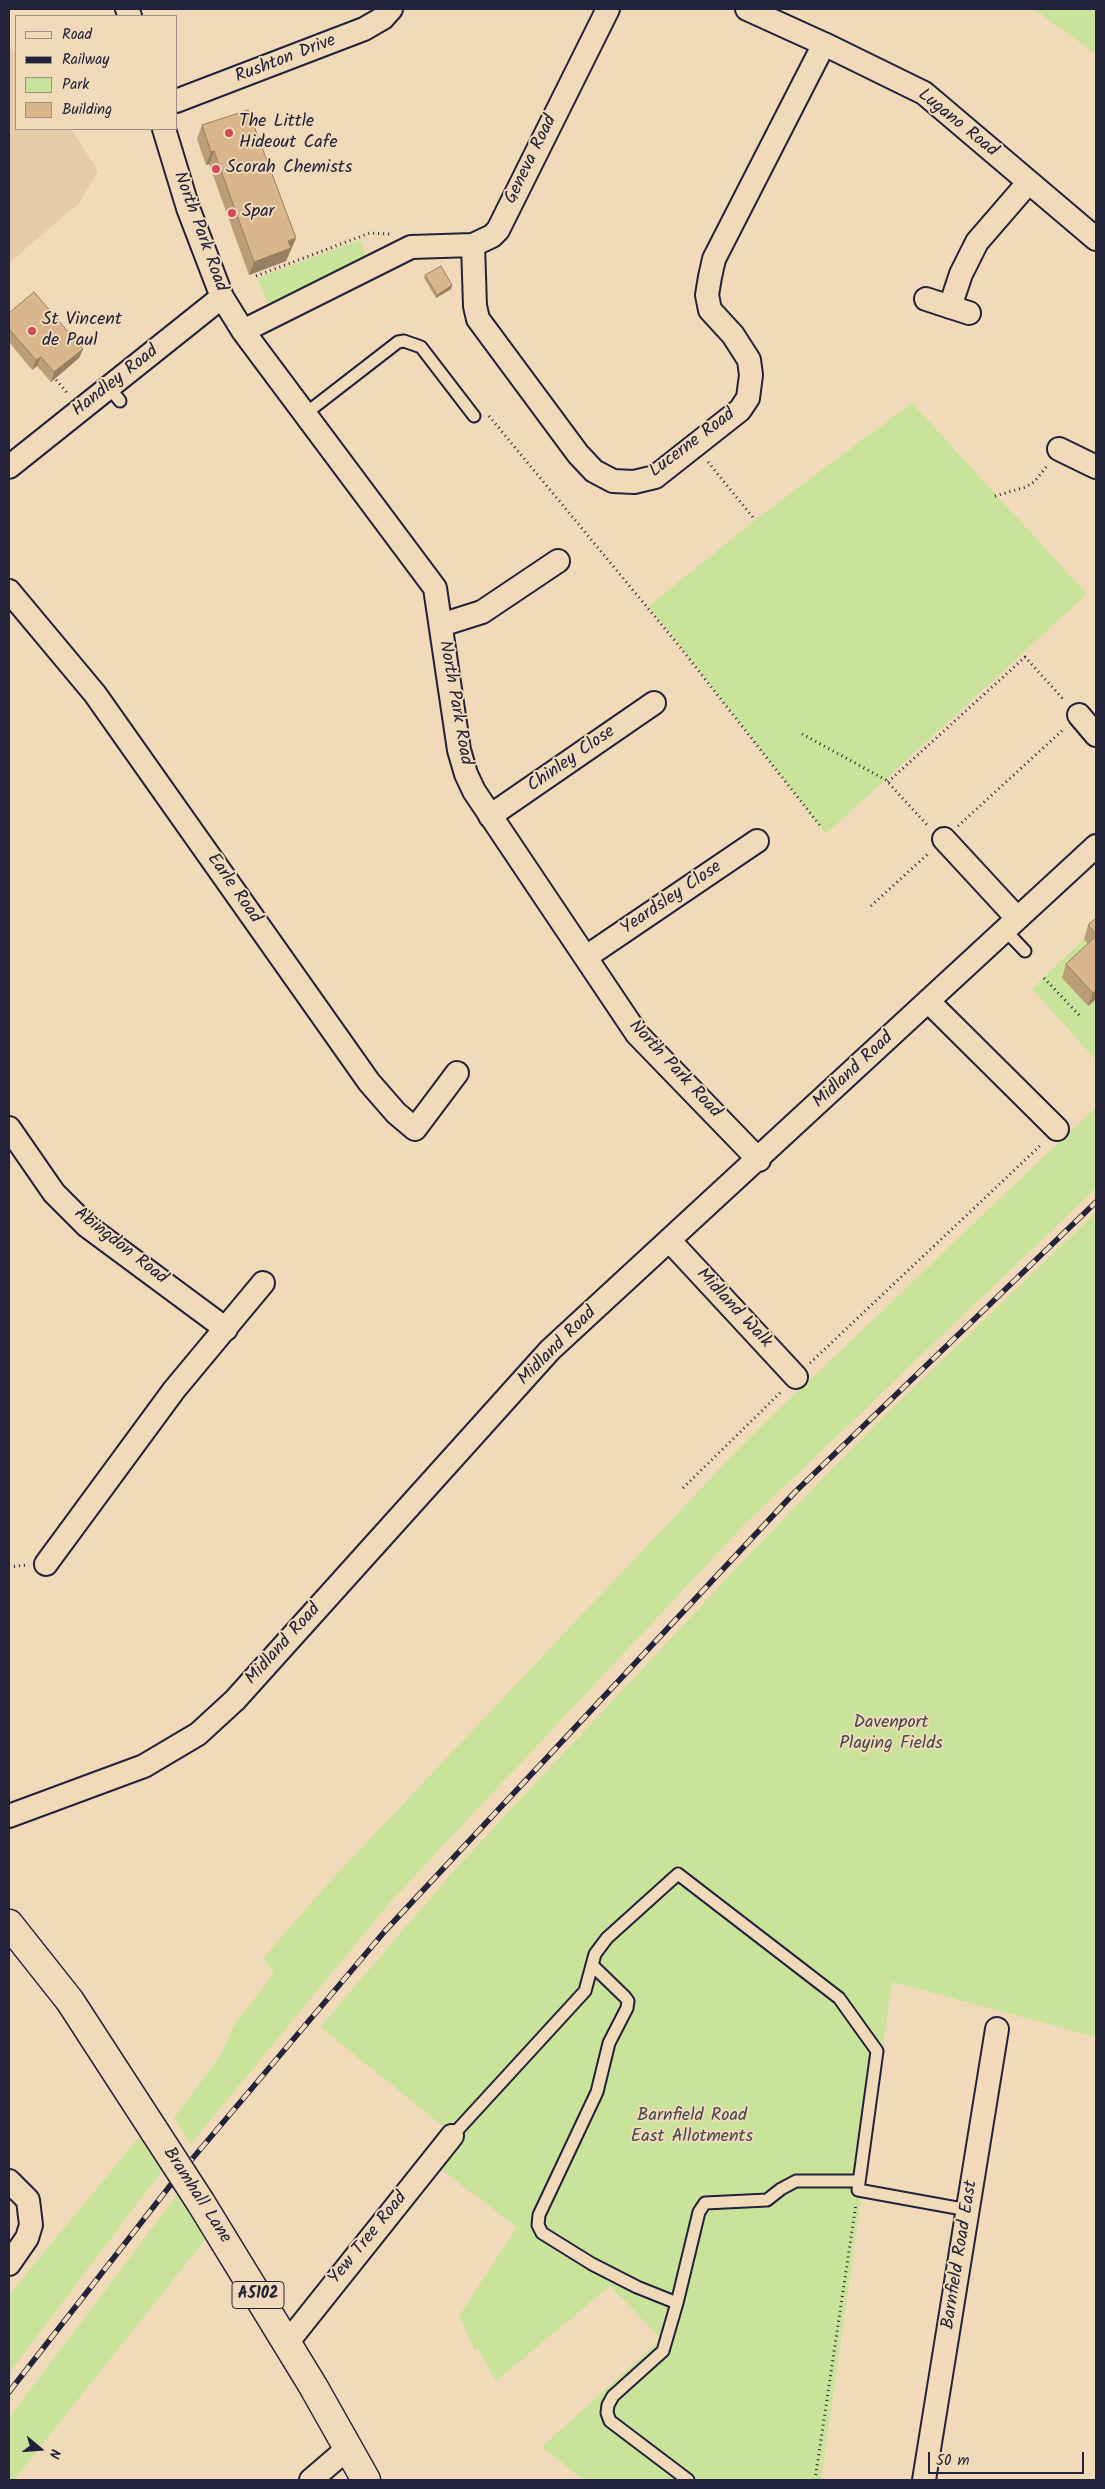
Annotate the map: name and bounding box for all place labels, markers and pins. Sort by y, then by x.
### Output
place label: The Little Hideout Cafe [239,112,338,154]
marker: The Little Hideout Cafe [223,127,235,139]
place label: Scorah Chemists [226,158,352,180]
marker: Scorah Chemists [210,163,222,175]
place label: Spar [242,202,275,224]
marker: Spar [226,207,238,219]
place label: St Vincent de Paul [42,310,122,352]
marker: St Vincent de Paul [26,325,38,337]

